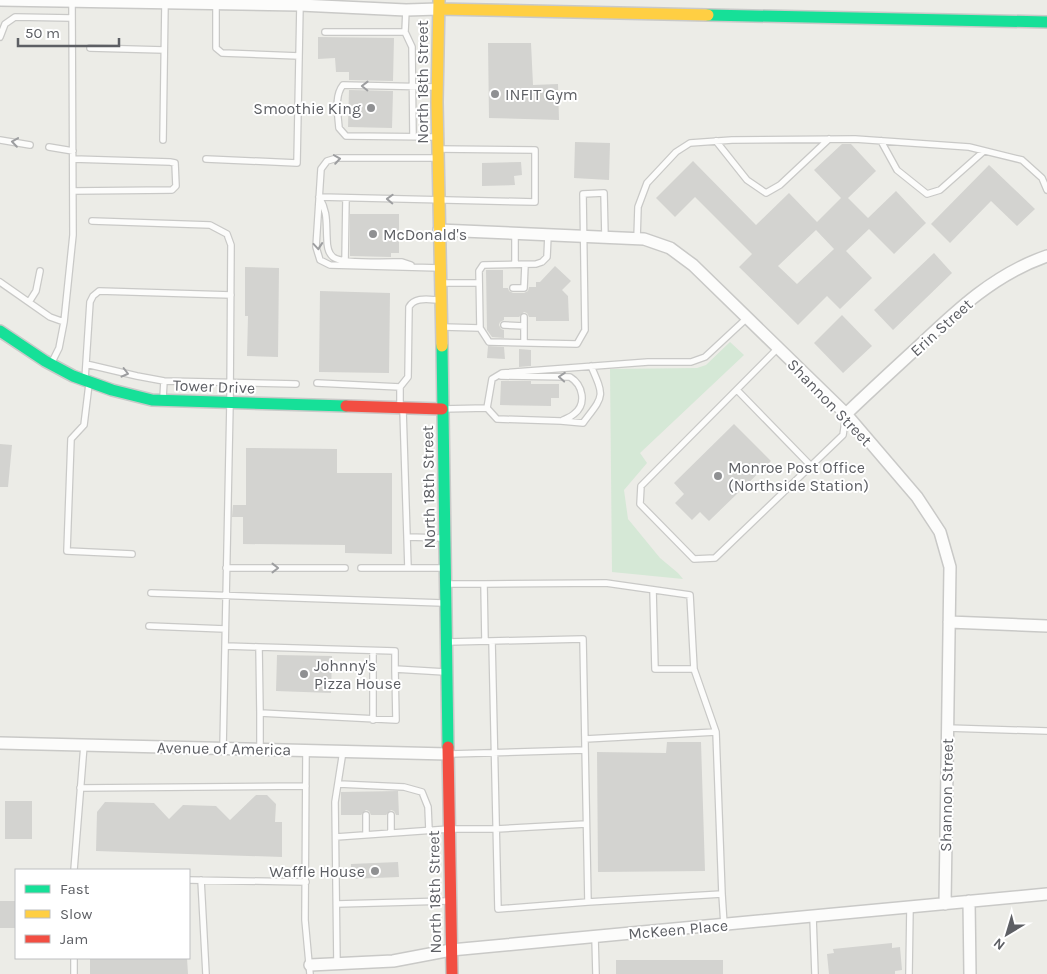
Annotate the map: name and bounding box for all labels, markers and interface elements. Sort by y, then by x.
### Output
scale bar [18,15,119,47]
street label: North 18th Street [413,20,432,144]
text: 50 m [25,24,60,42]
one-way arrow [360,81,368,91]
place label: INFIT Gym [505,85,578,104]
marker: INFIT Gym [489,88,501,100]
place label: Smoothie King [253,99,361,118]
marker: Smoothie King [365,102,377,114]
one-way arrow [11,138,19,148]
one-way arrow [334,154,342,165]
one-way arrow [386,194,394,205]
place label: McDonald's [383,225,467,244]
marker: McDonald's [367,228,379,240]
one-way arrow [312,242,323,250]
street label: Erin Street [906,295,976,360]
street label: Shannon Street [783,355,876,450]
one-way arrow [120,367,129,378]
one-way arrow [558,372,566,383]
street label: Tower Drive [173,376,255,397]
street label: North 18th Street [418,425,439,549]
place label: Monroe Post Office (Northside Station) [728,458,869,495]
marker: Monroe Post Office (Northside Station) [712,470,724,482]
one-way arrow [272,563,279,573]
place label: Johnny's Pizza House [314,656,401,693]
marker: Johnny's Pizza House [298,668,310,680]
street label: Avenue of America [157,738,291,759]
street label: Shannon Street [936,738,957,852]
street label: North 18th Street [424,830,445,954]
place label: Waffle House [269,862,365,881]
marker: Waffle House [369,865,381,877]
legend [15,869,190,959]
text: Fast [60,880,90,898]
text: Slow [60,905,92,923]
north arrow [982,909,1032,959]
street label: McKeen Place [627,916,729,943]
text: Jam [60,930,88,948]
text: N [990,934,1008,954]

